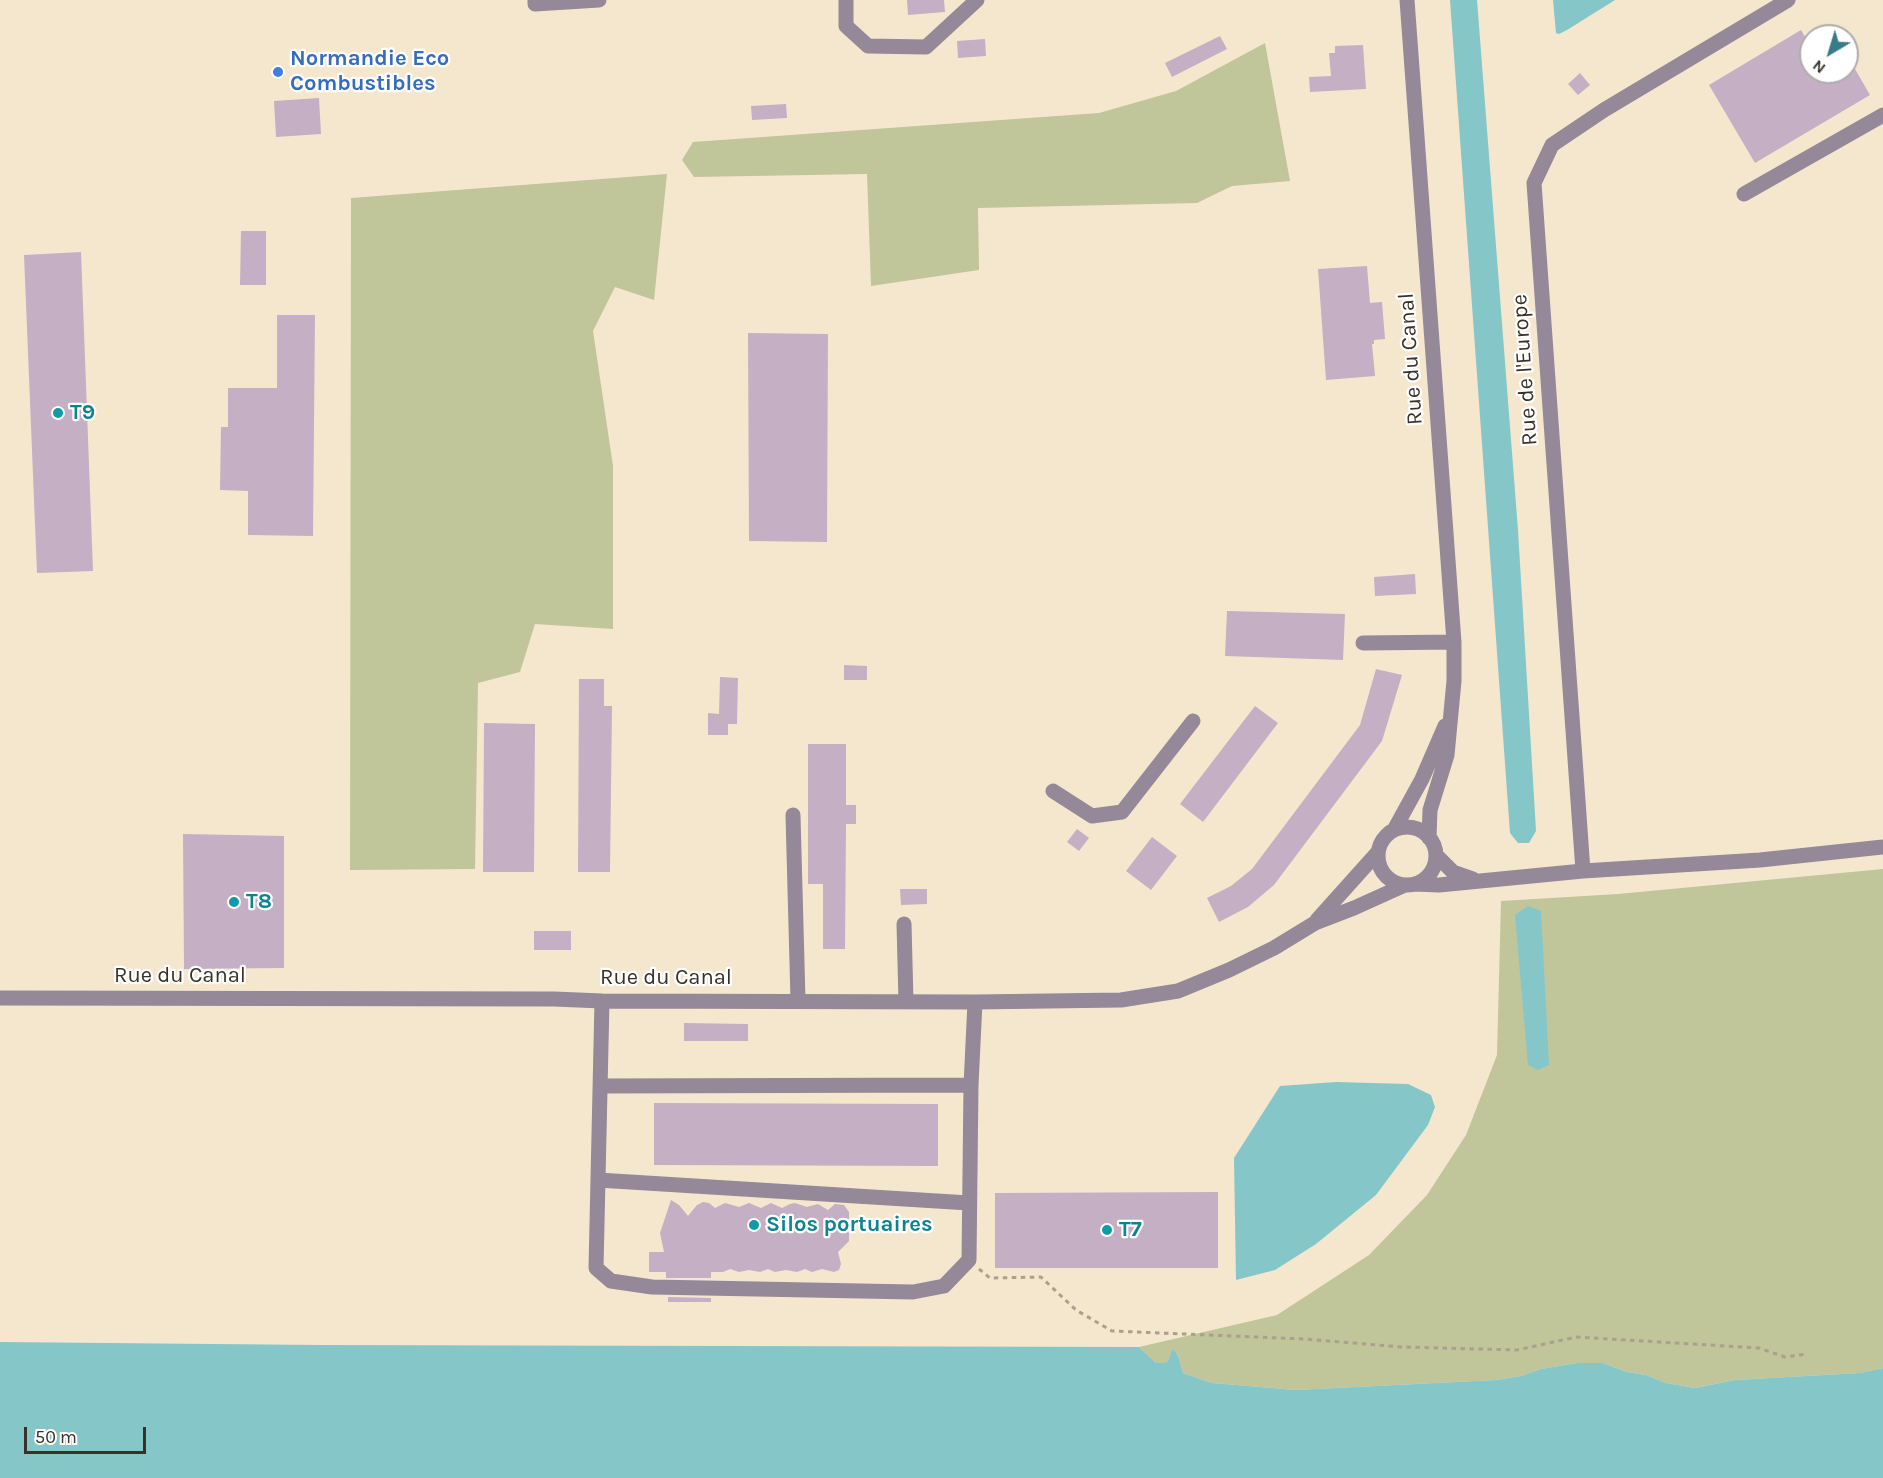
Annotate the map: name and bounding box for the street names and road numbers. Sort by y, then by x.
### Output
street label: Rue du Canal [1393,292,1429,426]
street label: Rue de l'Europe [1507,293,1543,447]
street label: Rue du Canal [114,963,246,989]
street label: Rue du Canal [600,965,732,991]

